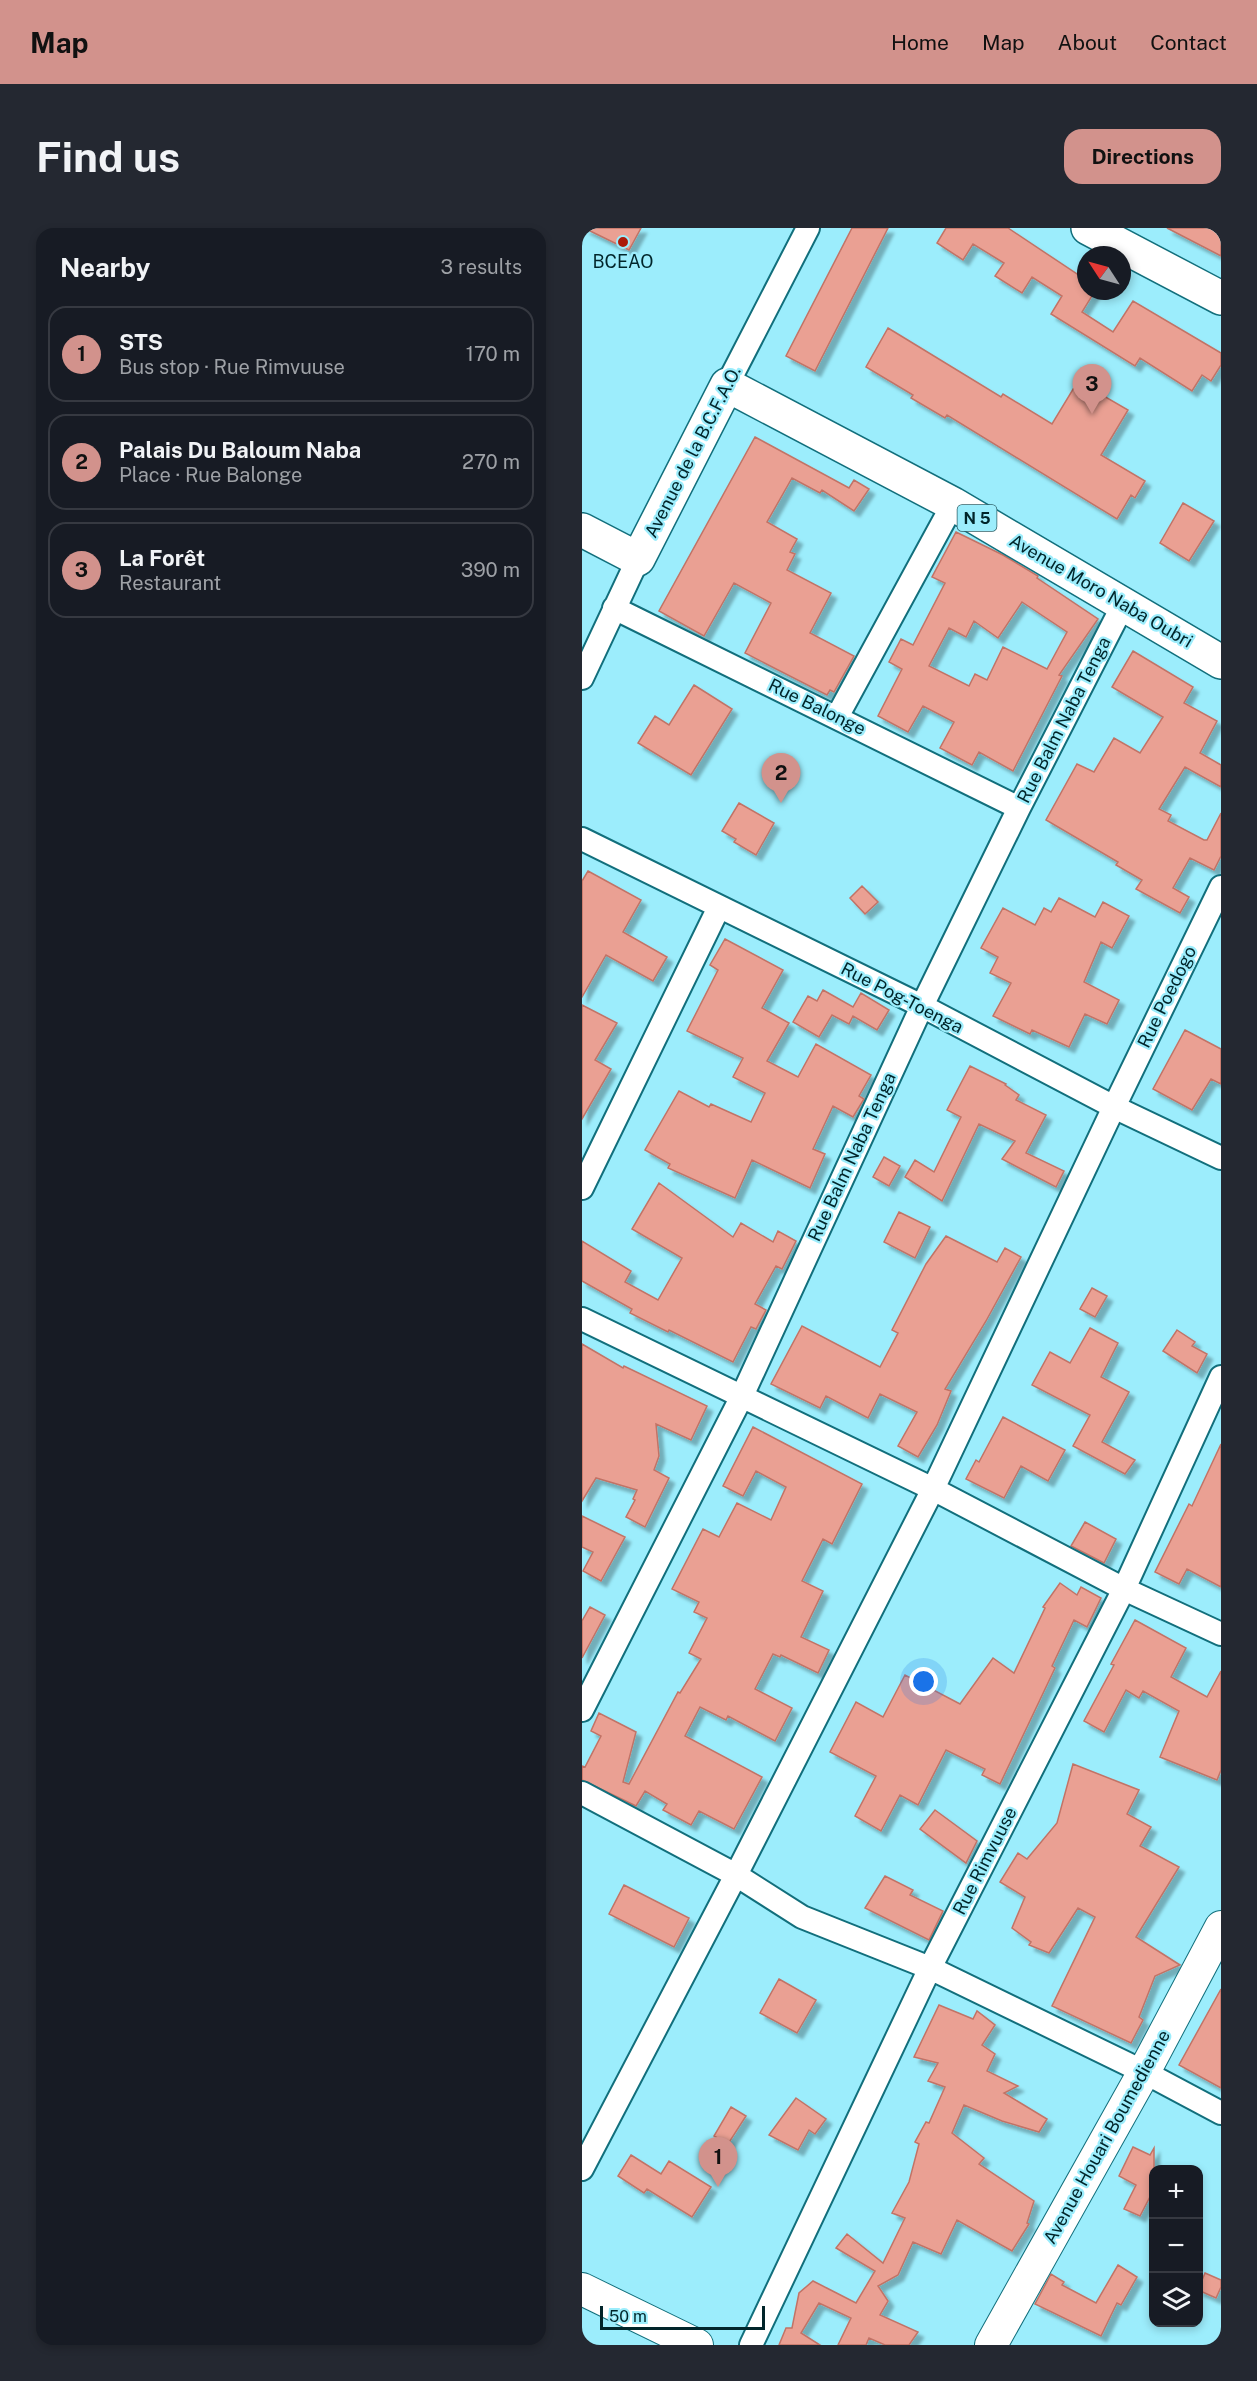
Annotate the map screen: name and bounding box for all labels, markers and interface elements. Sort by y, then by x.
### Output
text: Map [30,26,89,59]
text: Home [891,30,949,55]
text: Map [982,30,1025,55]
text: About [1058,30,1117,55]
text: Contact [1150,30,1227,55]
button: Directions [1064,129,1221,184]
text: Find us [36,132,180,181]
marker: BCEAO [616,235,630,249]
north arrow [1077,246,1131,300]
place label: BCEAO [593,251,653,272]
text: Nearby [60,252,150,283]
text: 3 results [441,255,522,279]
text: STS [119,329,163,355]
text: 1 [77,342,86,366]
text: 170 m [466,342,520,366]
text: Bus stop · Rue Rimvuuse [119,355,345,379]
street label: Avenue de la B.C.F.A.O. [640,362,745,541]
pin: 3 [1072,364,1112,414]
text: Palais Du Baloum Naba [119,437,361,463]
text: 2 [75,450,88,474]
text: 270 m [462,450,520,474]
text: Place · Rue Balonge [119,463,302,487]
road number: N 5 [958,505,996,531]
street label: Avenue Moro Naba Oubri [1006,530,1196,652]
text: La Forêt [119,545,205,571]
text: 3 [75,558,88,582]
text: 390 m [461,558,520,582]
text: Restaurant [119,571,221,595]
street label: Rue Balm Naba Tenga [1013,633,1115,806]
street label: Rue Balonge [765,674,869,739]
pin: 2 [762,754,800,803]
street label: Rue Poedogo [1133,942,1200,1051]
street label: Rue Pog-Toenga [838,958,967,1037]
street label: Rue Balm Naba Tenga [803,1069,900,1244]
your location [909,1667,938,1696]
street label: Rue Rimvuuse [948,1803,1021,1918]
street label: Avenue Houari Boumedienne [1039,2026,1174,2247]
pin: 1 [698,2138,738,2187]
map controls [1149,2165,1203,2327]
button: + [1149,2165,1203,2219]
button: − [1149,2219,1203,2273]
button: layers [1149,2273,1203,2327]
scale bar [600,2303,765,2330]
text: 50 m [609,2307,647,2326]

